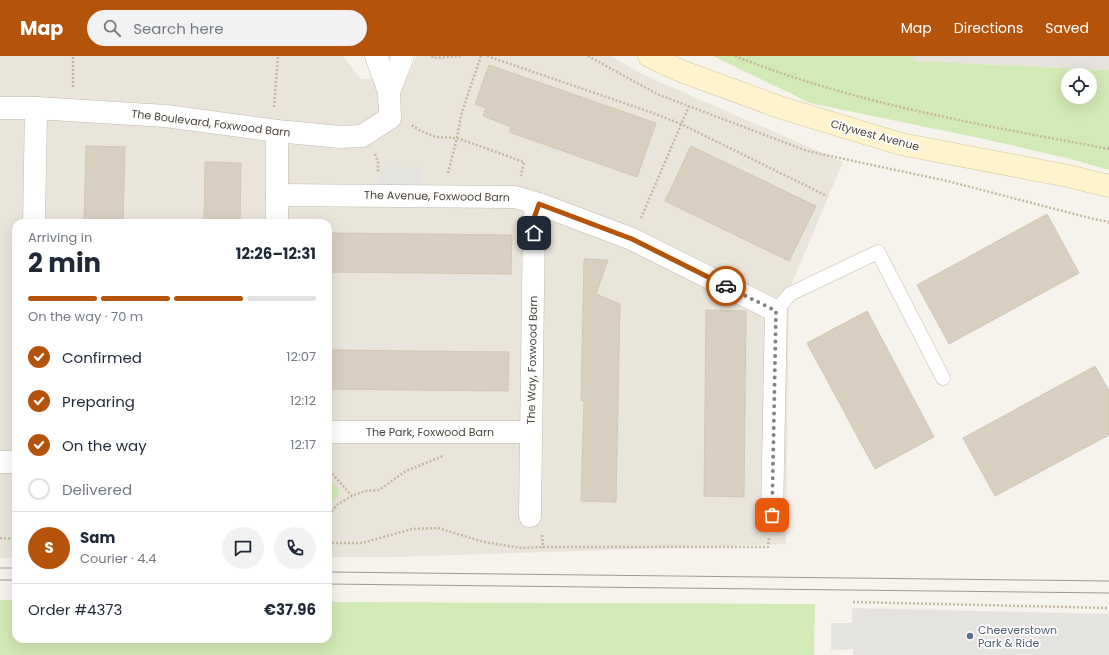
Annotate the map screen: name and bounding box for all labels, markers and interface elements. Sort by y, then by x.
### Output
search box [87,10,367,46]
text: Map [20,15,63,42]
icon: search [101,17,123,39]
text: Search here [133,18,224,39]
text: Map [901,18,932,38]
text: Directions [954,18,1023,38]
text: Saved [1045,18,1089,38]
map controls [1061,68,1097,104]
button: locate [1061,68,1097,104]
street label: The Boulevard, Foxwood Barn [131,105,291,141]
street label: Citywest Avenue [829,115,921,155]
street label: The Avenue, Foxwood Barn [364,187,510,205]
pin [517,216,551,250]
icon: home [523,222,545,244]
text: Arriving in [28,228,92,247]
text: 12:26–12:31 [236,243,316,264]
text: 2 min [28,245,101,281]
courier [706,266,746,306]
icon: car [715,275,737,297]
street label: The Way, Foxwood Barn [523,295,541,425]
text: On the way · 70 m [28,307,143,326]
icon: check [28,346,50,368]
text: Confirmed [62,347,142,368]
text: 12:07 [286,347,316,366]
icon: check [28,390,50,412]
text: Preparing [62,391,135,412]
text: 12:12 [290,391,316,410]
street label: The Park, Foxwood Barn [366,424,494,440]
icon: check [28,434,50,456]
text: On the way [62,435,147,456]
text: 12:17 [290,435,316,454]
text: Delivered [62,479,132,500]
pin [755,498,789,532]
icon: bag [761,504,783,526]
text: Sam [80,527,115,548]
button: chat [222,527,264,569]
button: phone [274,527,316,569]
text: S [44,537,54,558]
text: Courier · 4.4 [80,549,156,568]
text: Order #4373 [28,599,122,620]
text: €37.96 [264,599,316,620]
place label: Cheeverstown Park & Ride [978,622,1057,651]
marker: Cheeverstown Park & Ride [965,631,975,641]

